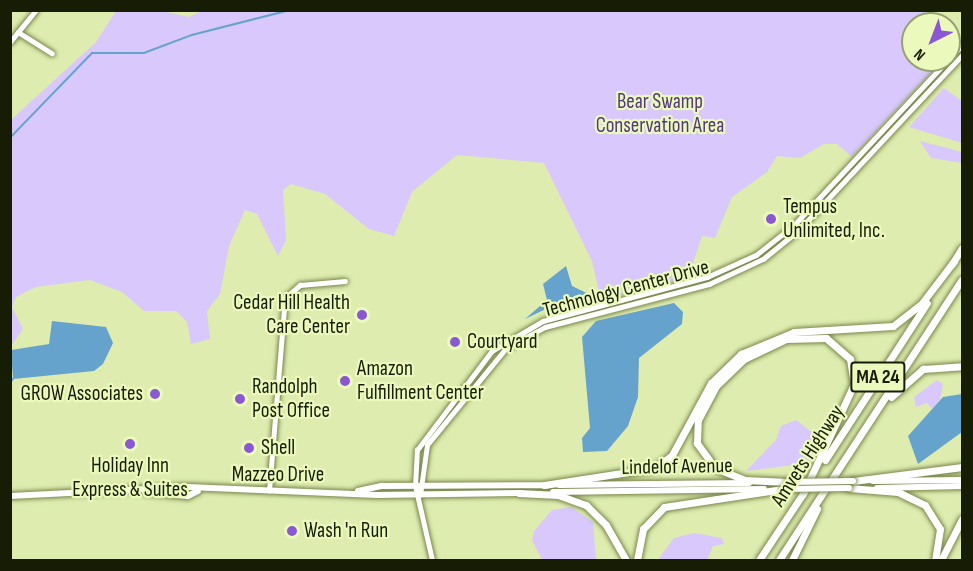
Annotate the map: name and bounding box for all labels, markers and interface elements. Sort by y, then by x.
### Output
north arrow [901,12,961,72]
text: N [910,44,929,64]
park label: Bear Swamp Conservation Area [596,89,724,139]
place label: Tempus Unlimited, Inc. [783,194,885,244]
marker: Tempus Unlimited, Inc. [764,212,778,226]
street label: Technology Center Drive [540,255,712,323]
place label: Cedar Hill Health Care Center [233,290,350,340]
marker: Cedar Hill Health Care Center [355,308,369,322]
place label: Courtyard [467,329,538,355]
marker: Courtyard [448,335,462,349]
place label: Amazon Fulfillment Center [357,356,484,406]
road number: MA 24 [850,360,906,394]
place label: Randolph Post Office [252,374,330,424]
marker: Amazon Fulfillment Center [338,374,352,388]
place label: GROW Associates [20,381,143,407]
marker: GROW Associates [148,387,162,401]
marker: Randolph Post Office [233,392,247,406]
street label: Amvets Highway [766,401,850,511]
place label: Shell [261,435,295,461]
marker: Holiday Inn Express & Suites [123,437,137,451]
marker: Shell [242,441,256,455]
place label: Holiday Inn Express & Suites [72,453,188,503]
street label: Lindelof Avenue [621,453,733,481]
street label: Mazzeo Drive [232,462,324,488]
place label: Wash 'n Run [304,518,388,544]
marker: Wash 'n Run [285,524,299,538]

